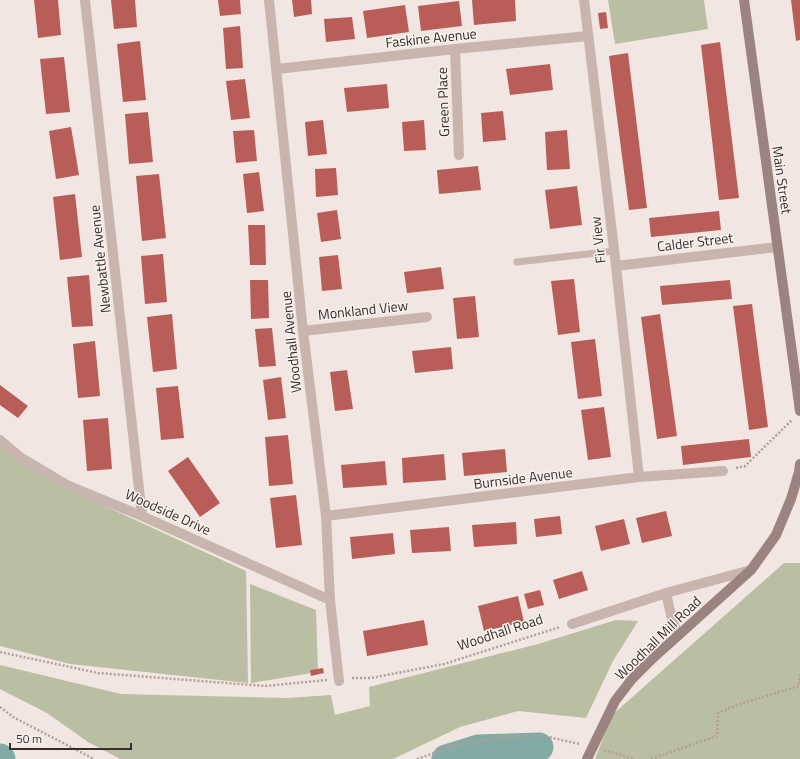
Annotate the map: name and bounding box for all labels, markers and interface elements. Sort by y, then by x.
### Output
street label: Faskine Avenue [384,22,478,53]
street label: Green Place [431,67,454,137]
street label: Main Street [767,145,798,215]
street label: Newbattle Avenue [83,204,116,314]
street label: Fir View [584,215,611,265]
street label: Calder Street [656,226,734,257]
street label: Woodhall Avenue [275,290,306,394]
street label: Monkland View [317,294,409,325]
street label: Burnside Avenue [472,461,574,494]
street label: Woodside Drive [122,483,215,540]
street label: Woodhall Mill Road [610,591,706,684]
street label: Woodhall Road [454,608,545,655]
scale bar [10,725,131,751]
text: 50 m [16,729,42,748]

